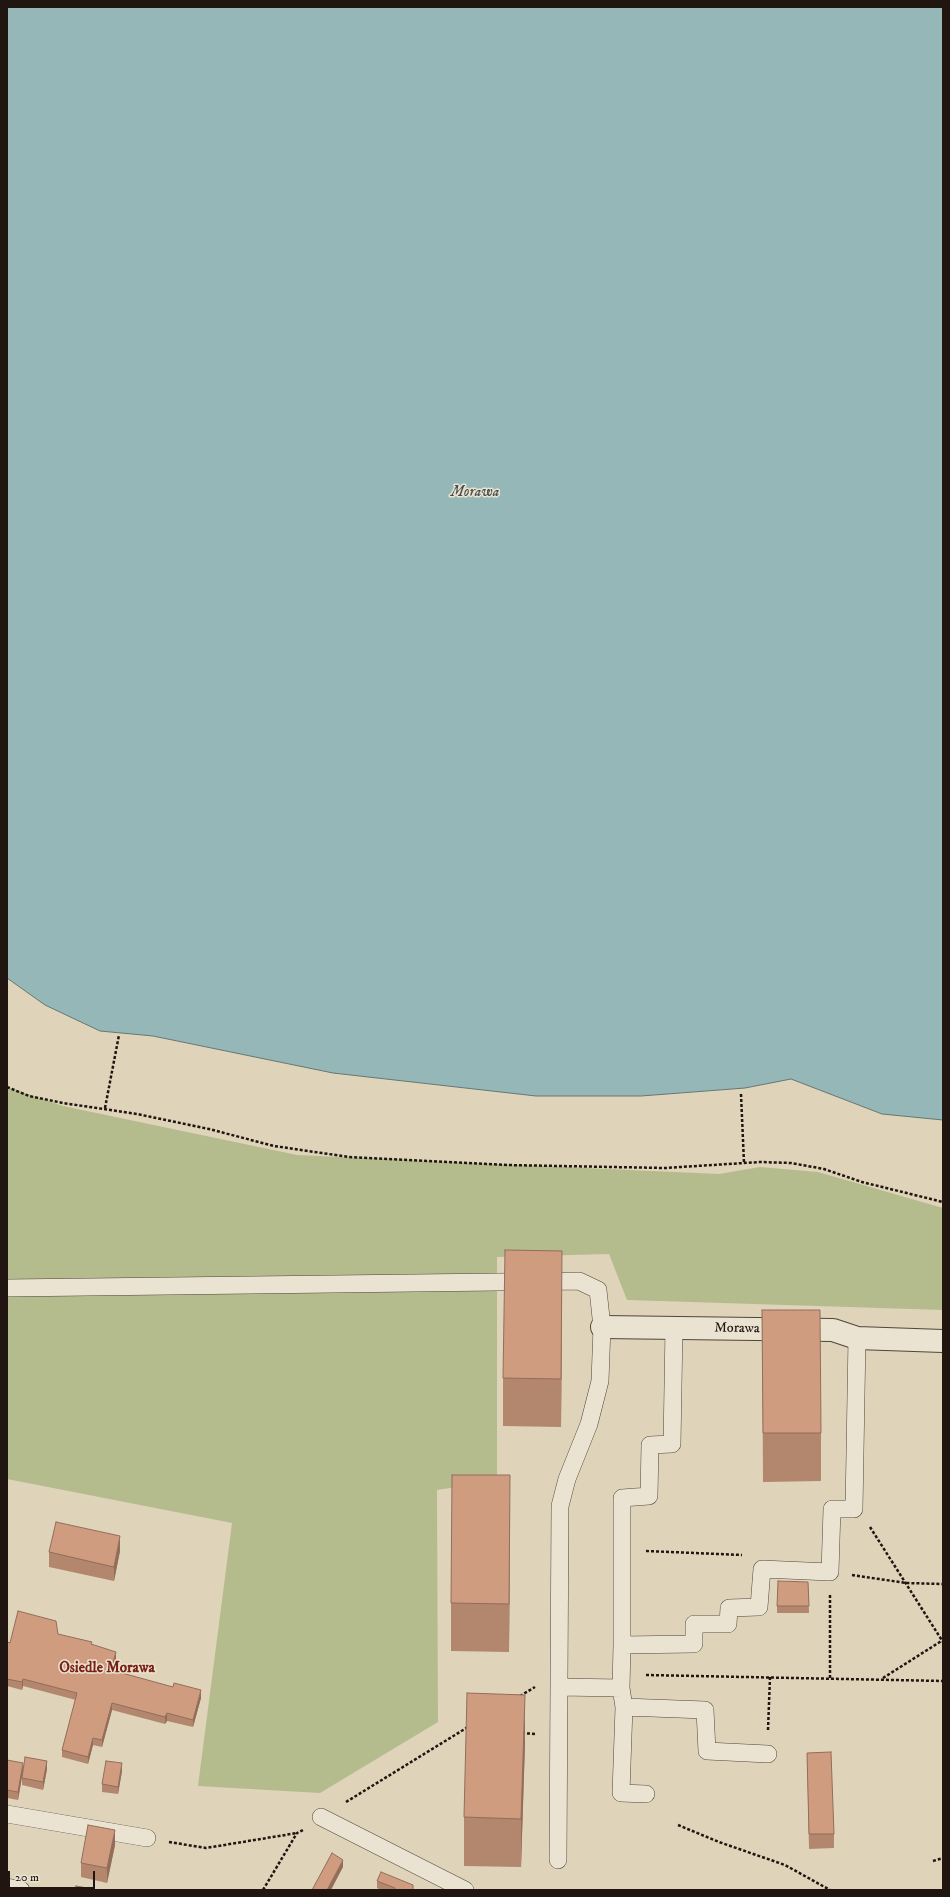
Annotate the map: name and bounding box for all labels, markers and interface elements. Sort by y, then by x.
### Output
water label: Morawa [451,484,499,502]
street label: Morawa [714,1320,760,1338]
district label: Osiedle Morawa [59,1660,155,1678]
scale bar [10,1863,97,1889]
text: 20 m [15,1870,39,1885]

